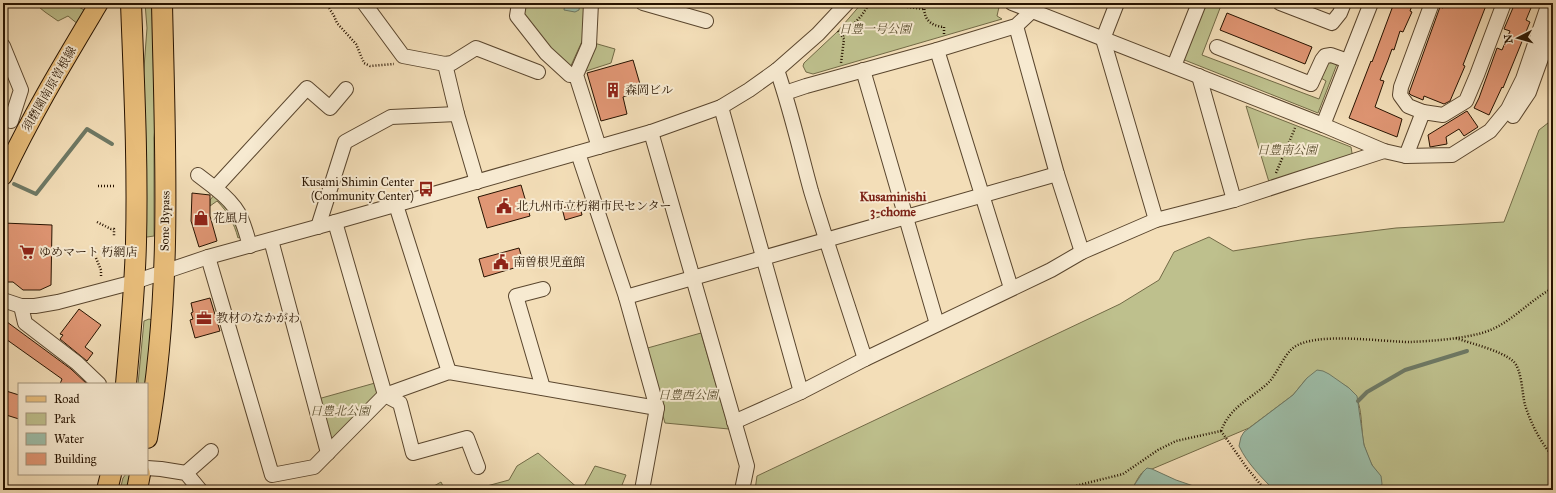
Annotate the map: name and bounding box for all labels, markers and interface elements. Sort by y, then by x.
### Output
north arrow [1498,18,1538,58]
park label: 日豊一号公園 [839,22,913,36]
text: N [1502,33,1516,44]
street label: 須磨園南原曽根線 [19,44,79,134]
building icon: 森岡ビル [604,81,622,99]
place label: 森岡ビル [625,83,673,97]
park label: 日豊南公園 [1257,143,1319,157]
place label: Kusami Shimin Center (Community Center) [301,175,414,203]
bus stop icon: Kusami Shimin Center (Community Center) [417,180,435,198]
district label: Kusaminishi 3-chome [860,189,927,220]
street label: Sone Bypass [157,191,173,251]
public building icon: 北九州市立朽網市民センター [495,197,513,215]
place label: 北九州市立朽網市民センター [516,199,672,213]
shop icon: 花風月 [192,209,210,227]
place label: 花風月 [213,211,249,225]
supermarket icon: ゆめマート 朽網店 [18,243,36,261]
place label: ゆめマート 朽網店 [39,245,138,259]
public building icon: 南曽根児童館 [492,253,510,271]
place label: 南曽根児童館 [513,255,585,269]
office icon: 教材のなかがわ [195,309,213,327]
place label: 教材のなかがわ [216,311,300,325]
legend [18,383,148,475]
park label: 日豊西公園 [658,388,720,402]
text: Road [54,392,80,406]
park label: 日豊北公園 [310,404,372,418]
text: Park [54,412,76,426]
text: Water [54,432,84,446]
text: Building [54,452,97,467]

